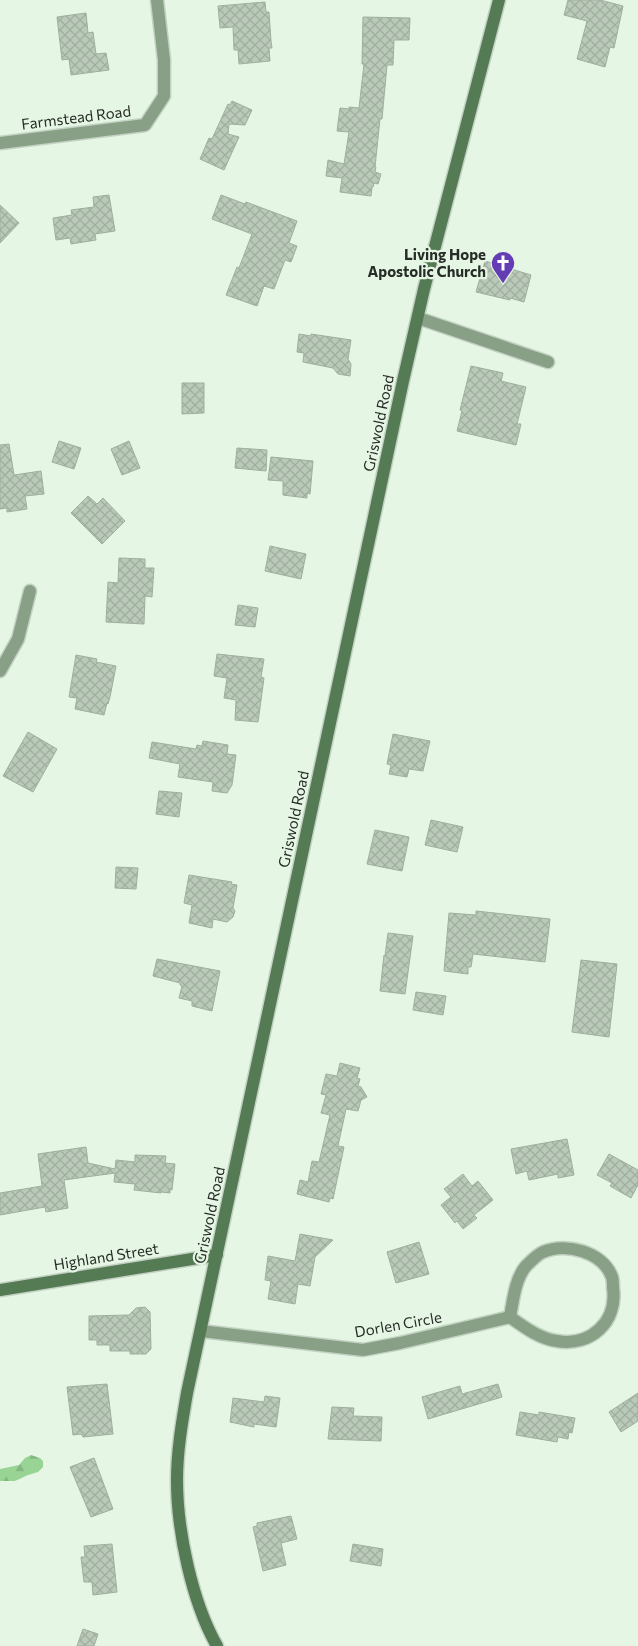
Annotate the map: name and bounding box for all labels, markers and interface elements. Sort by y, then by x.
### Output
street label: Farmstead Road [20,101,132,133]
place label: Living Hope Apostolic Church [368,245,486,280]
church icon: Living Hope Apostolic Church [490,250,516,284]
street label: Griswold Road [359,373,397,473]
street label: Griswold Road [274,769,312,869]
street label: Griswold Road [190,1165,228,1265]
street label: Highland Street [52,1239,160,1273]
street label: Dorlen Circle [353,1307,443,1341]

